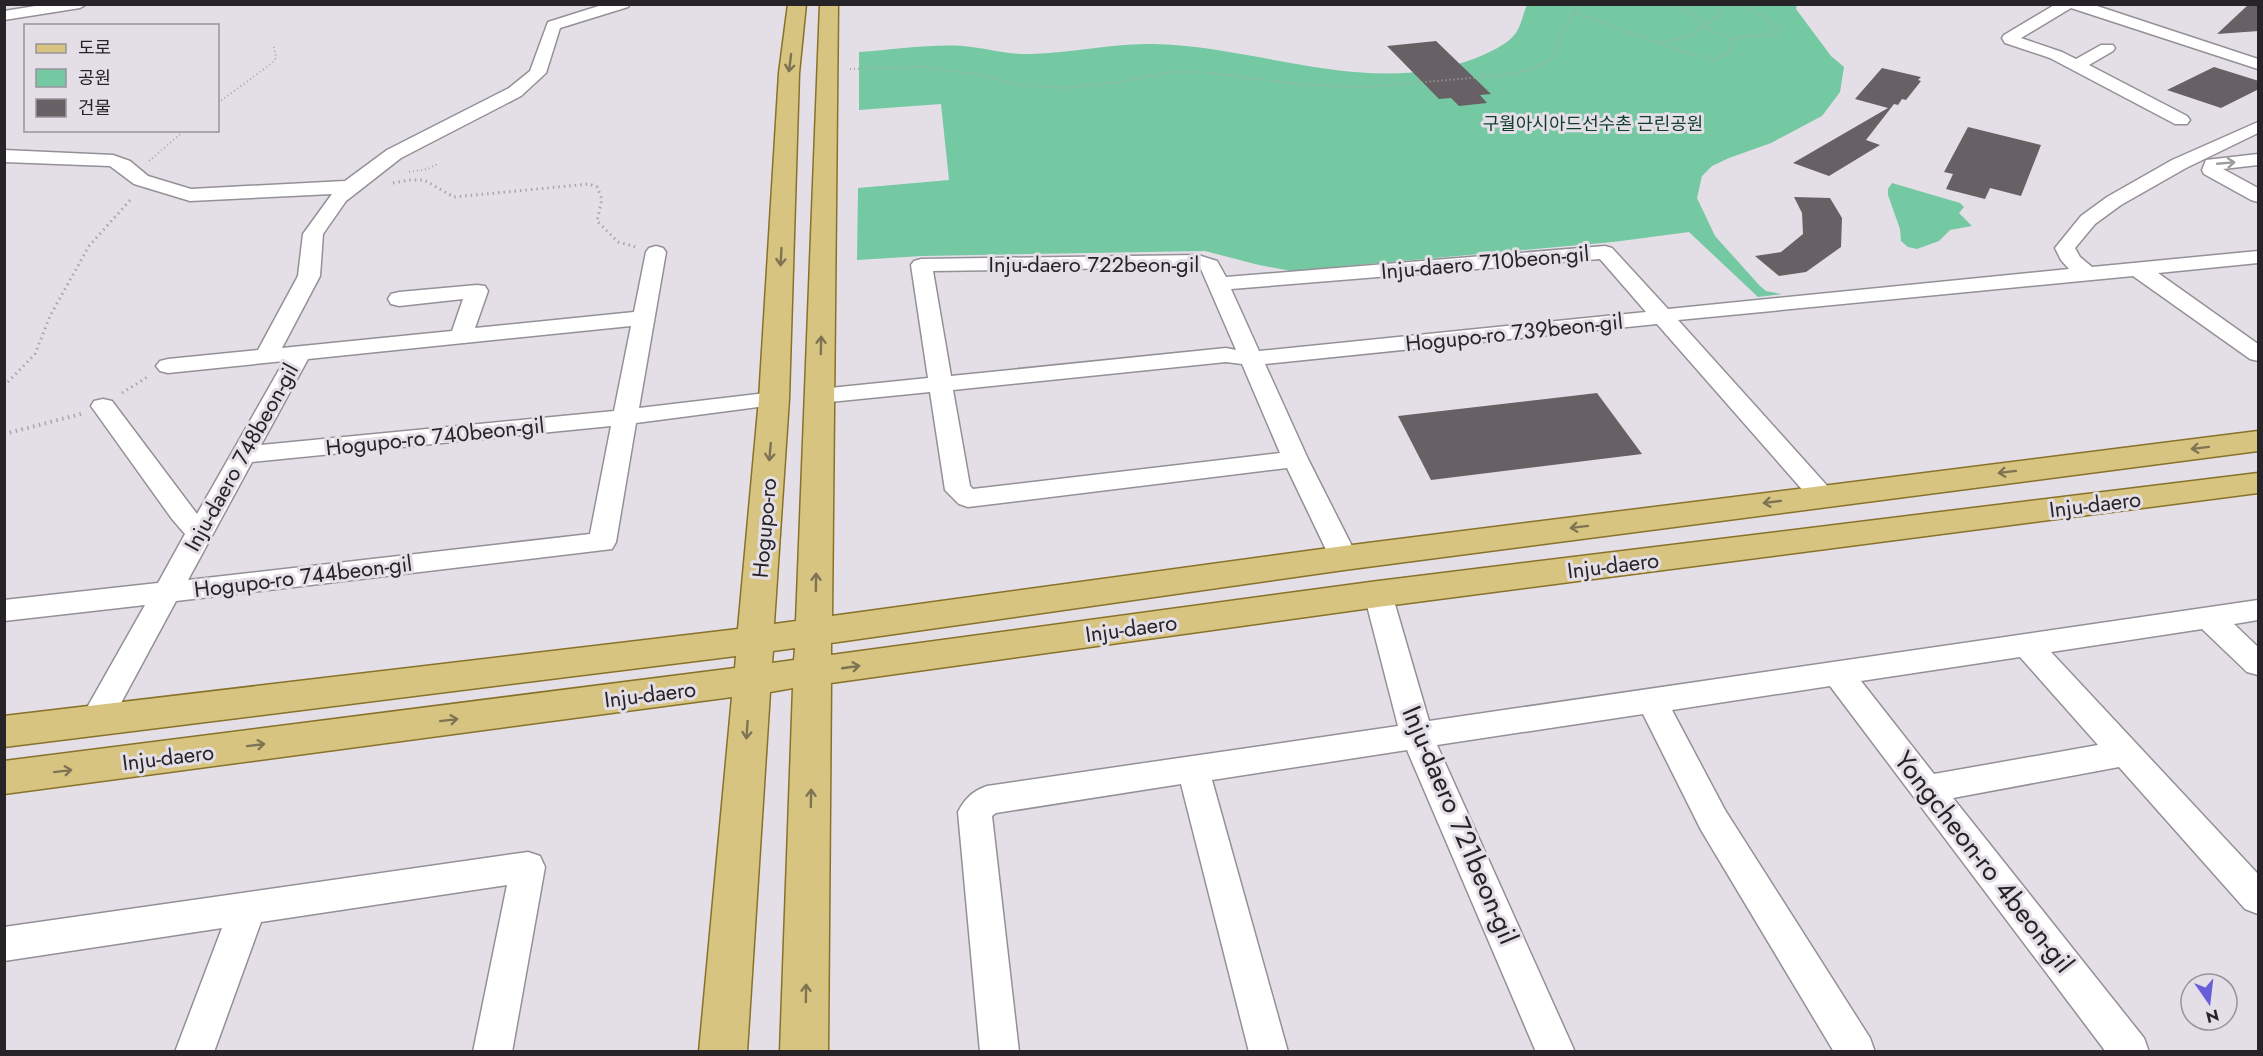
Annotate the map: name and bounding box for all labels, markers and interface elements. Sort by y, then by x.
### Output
legend [24,24,219,132]
text: 도로 [78,35,111,61]
one-way arrow [785,52,796,72]
text: 공원 [78,65,111,91]
text: 건물 [78,95,111,121]
park label: 구월아시아드선수촌 근린공원 [1483,111,1703,137]
one-way arrow [2216,157,2236,168]
street label: Inju-daero 710beon-gil [1380,237,1590,287]
one-way arrow [775,247,786,267]
street label: Inju-daero 722beon-gil [989,248,1199,280]
street label: Hogupo-ro 739beon-gil [1404,305,1624,359]
one-way arrow [815,336,827,356]
street label: Inju-daero 748beon-gil [176,357,306,557]
street label: Hogupo-ro 740beon-gil [324,409,546,463]
one-way arrow [764,442,775,461]
one-way arrow [2191,443,2211,454]
one-way arrow [1998,467,2017,478]
street label: Hogupo-ro [744,477,784,579]
street label: Inju-daero [2047,482,2143,526]
one-way arrow [1762,497,1782,508]
one-way arrow [1569,522,1589,533]
street label: Inju-daero [1565,543,1661,587]
street label: Hogupo-ro 744beon-gil [192,547,414,605]
one-way arrow [810,573,822,593]
street label: Inju-daero [1083,606,1179,650]
one-way arrow [840,661,860,672]
street label: Inju-daero [602,672,698,716]
street label: Inju-daero 721beon-gil [1393,700,1528,950]
one-way arrow [439,714,459,725]
one-way arrow [741,720,752,739]
street label: Inju-daero [120,735,216,779]
one-way arrow [245,740,265,751]
street label: Yongcheon-ro 4beon-gil [1885,742,2084,981]
one-way arrow [52,765,72,776]
one-way arrow [805,789,816,809]
north arrow [2179,972,2239,1032]
one-way arrow [800,984,811,1004]
text: N [2204,1003,2221,1029]

